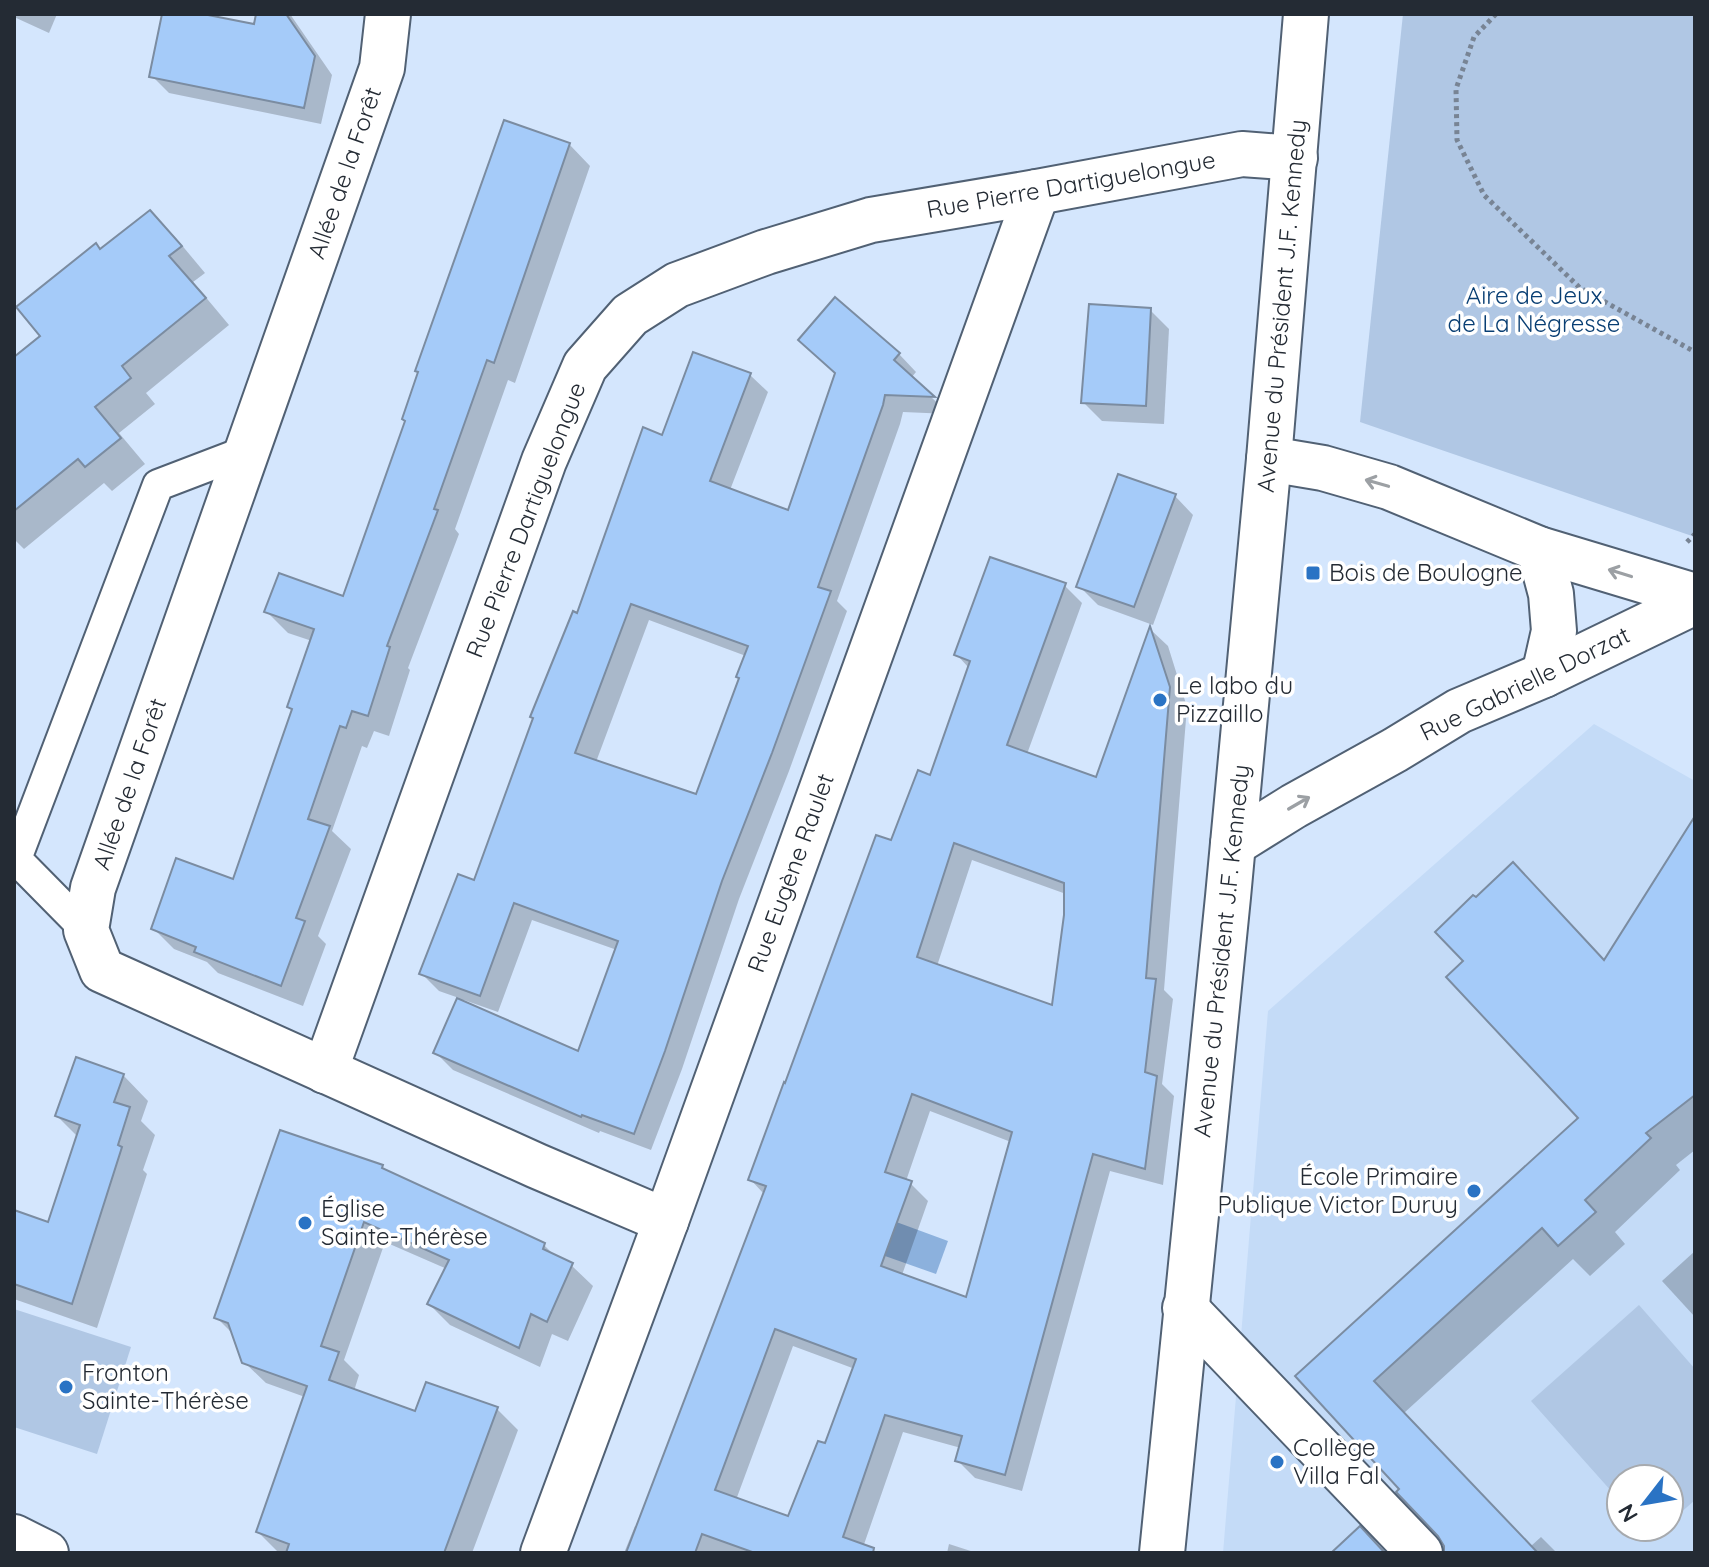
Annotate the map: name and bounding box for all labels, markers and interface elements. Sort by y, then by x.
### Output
street label: Allée de la Forêt [301,83,387,262]
street label: Avenue du Président J.F. Kennedy [1250,118,1312,494]
street label: Rue Pierre Dartiguelongue [924,144,1218,224]
park label: Aire de Jeux de La Négresse [1448,280,1620,338]
street label: Rue Pierre Dartiguelongue [459,378,592,662]
one-way arrow [1364,475,1390,490]
place label: Bois de Boulogne [1329,557,1523,587]
marker: Bois de Boulogne [1304,564,1322,582]
one-way arrow [1608,565,1634,580]
street label: Rue Gabrielle Dorzat [1415,619,1634,747]
place label: Le labo du Pizzaillo [1176,670,1293,728]
marker: Le labo du Pizzaillo [1151,691,1169,709]
street label: Allée de la Forêt [86,694,172,873]
street label: Avenue du Président J.F. Kennedy [1187,763,1256,1139]
street label: Rue Eugène Raulet [740,769,840,976]
one-way arrow [1287,795,1310,811]
place label: École Primaire Publique Victor Duruy [1217,1161,1458,1219]
marker: École Primaire Publique Victor Duruy [1465,1182,1483,1200]
place label: Église Sainte-Thérèse [321,1193,488,1251]
marker: Église Sainte-Thérèse [296,1214,314,1232]
place label: Fronton Sainte-Thérèse [82,1357,249,1415]
marker: Fronton Sainte-Thérèse [57,1378,75,1396]
place label: Collège Villa Fal [1293,1432,1379,1490]
marker: Collège Villa Fal [1268,1453,1286,1471]
north arrow [1605,1463,1685,1543]
text: N [1612,1499,1644,1527]

